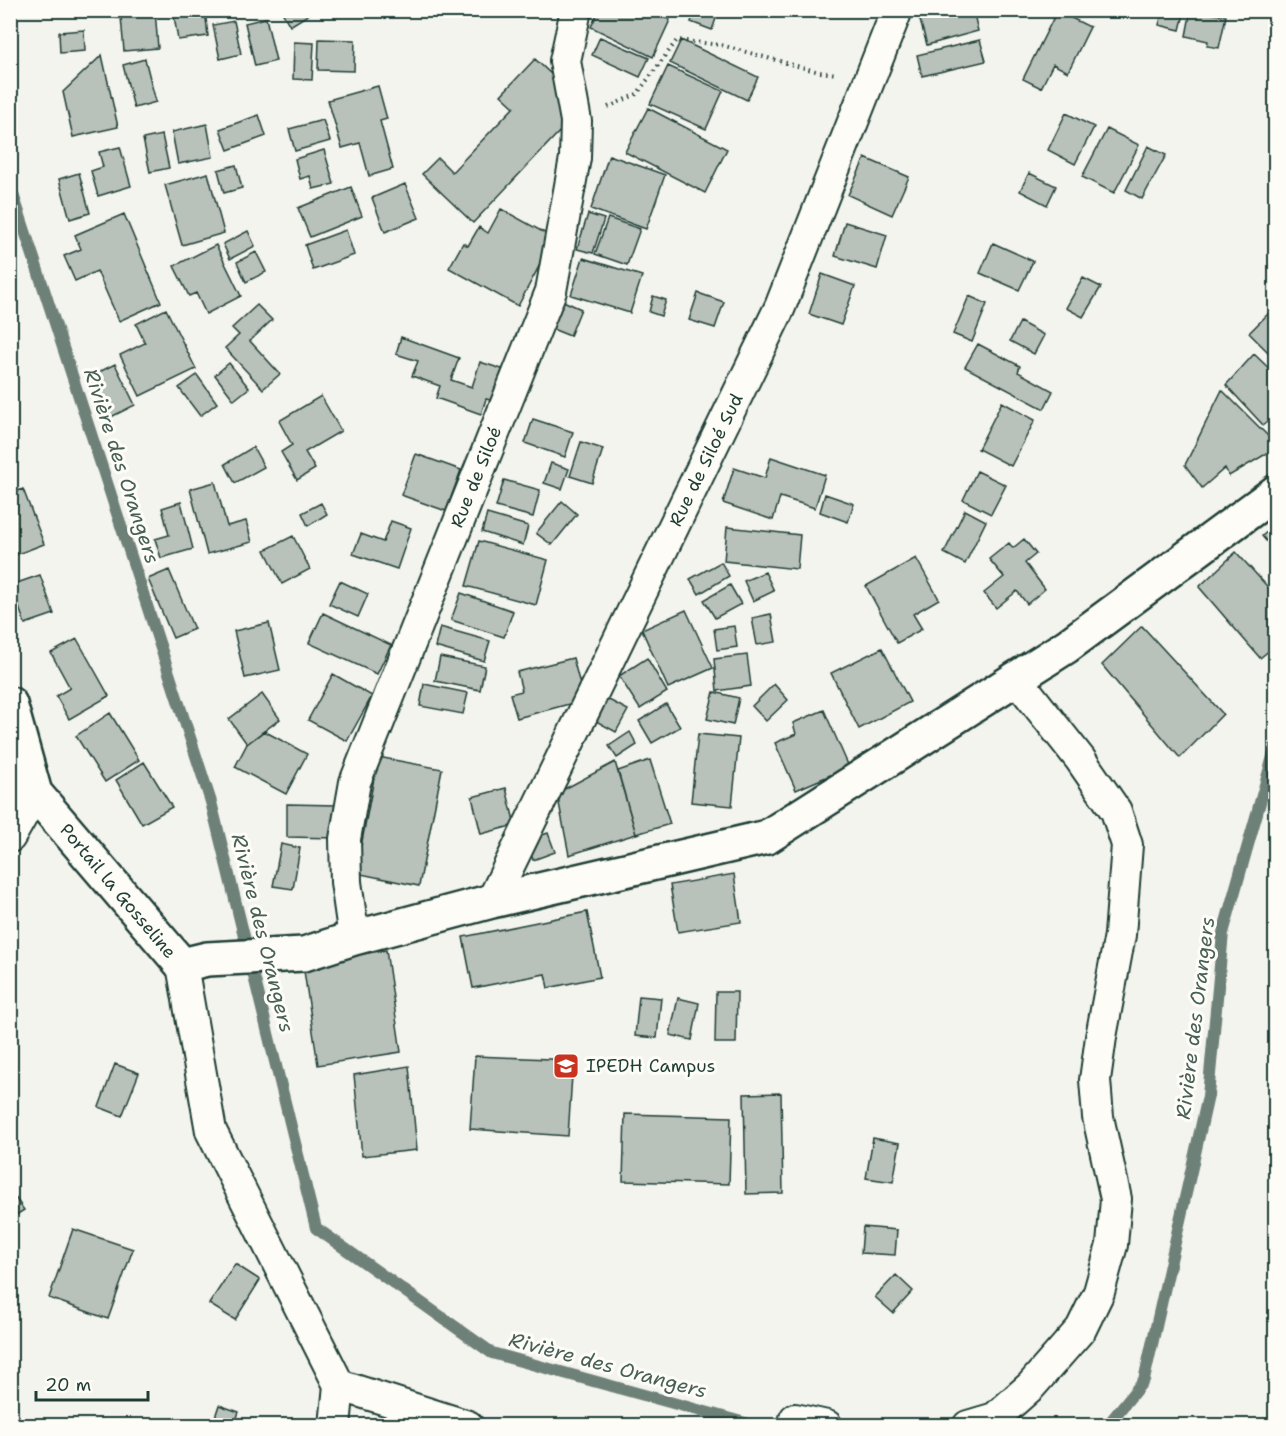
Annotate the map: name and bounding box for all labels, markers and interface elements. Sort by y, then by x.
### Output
water label: Rivière des Orangers [78,365,166,567]
street label: Rue de Siloé Sud [663,390,749,530]
street label: Rue de Siloé [445,423,507,531]
street label: Portail la Gosseline [54,819,182,963]
water label: Rivière des Orangers [226,831,300,1035]
water label: Rivière des Orangers [1170,915,1220,1121]
school or university icon: IPEDH Campus [551,1051,581,1081]
place label: IPEDH Campus [586,1054,716,1078]
water label: Rivière des Orangers [506,1326,710,1404]
scale bar [36,1364,148,1402]
text: 20 m [45,1373,91,1397]

